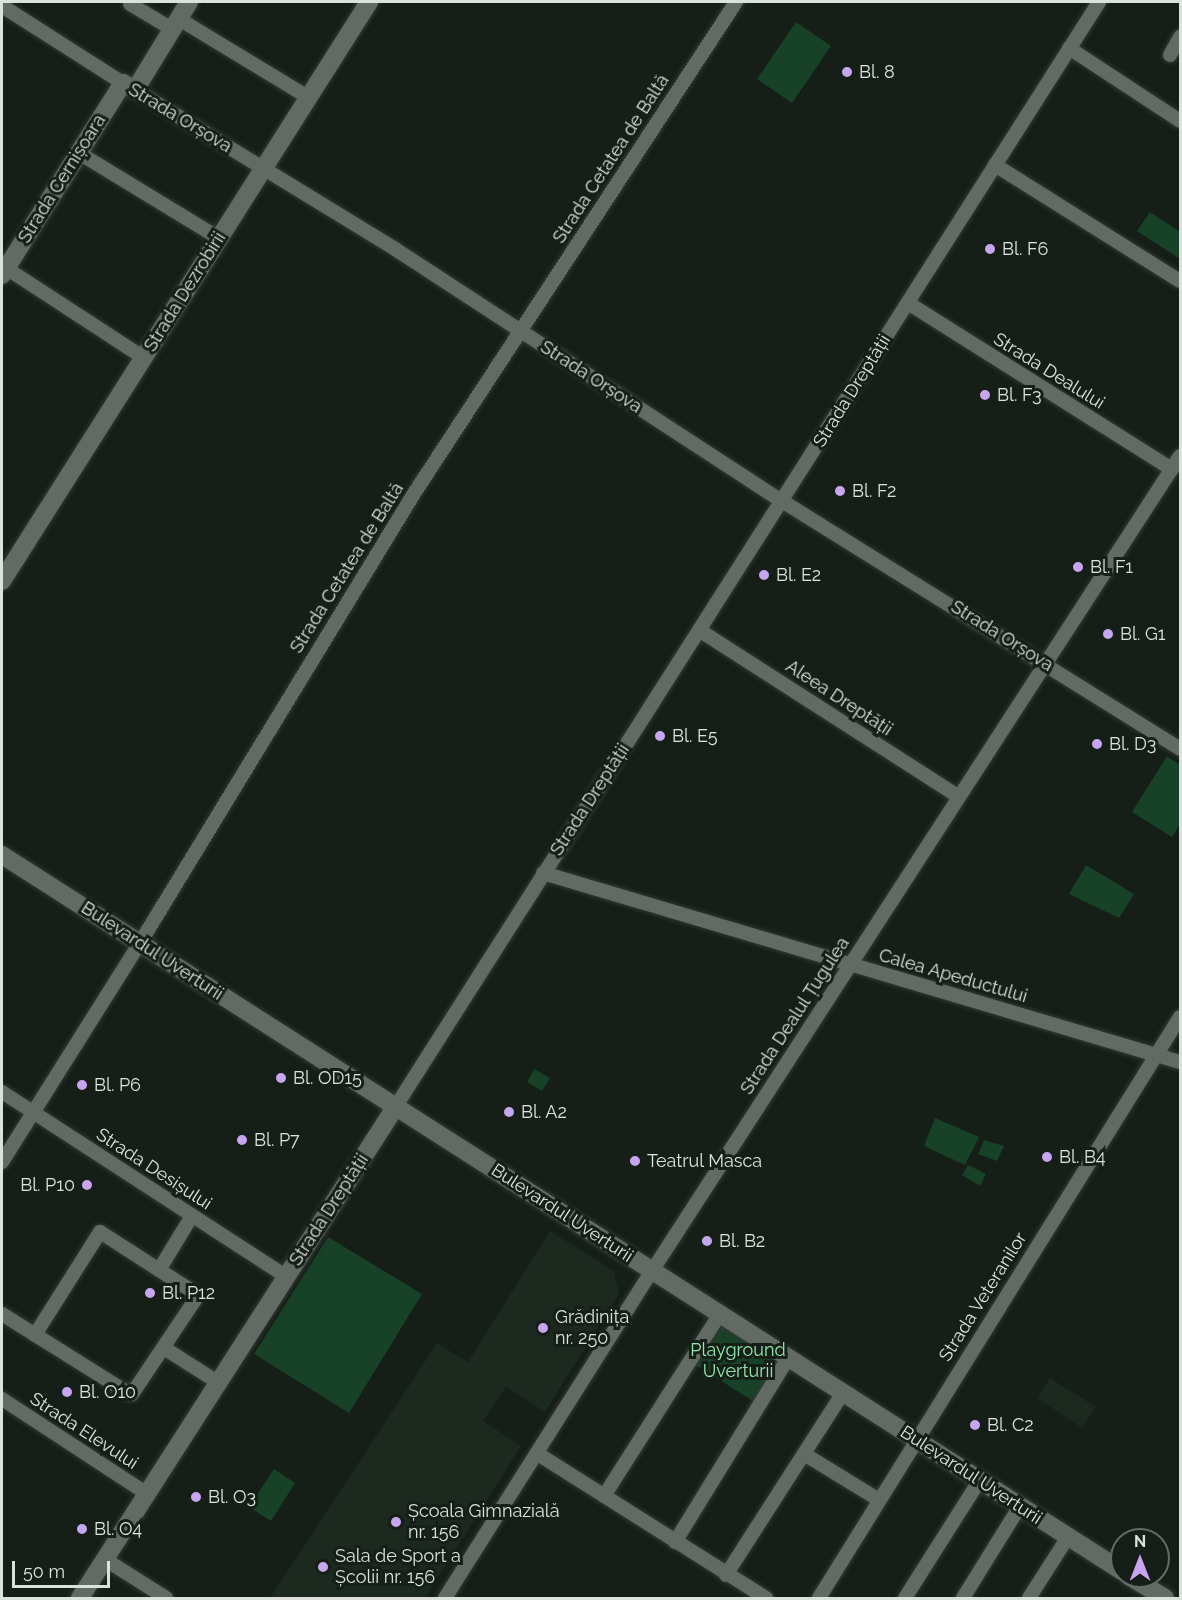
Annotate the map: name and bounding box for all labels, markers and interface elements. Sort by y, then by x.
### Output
place label: Bl. 8 [859,61,895,83]
marker: Bl. 8 [840,65,854,79]
street label: Strada Cetatea de Baltă [548,71,674,247]
street label: Strada Orșova [125,79,235,157]
street label: Strada Cernișoara [14,111,110,247]
street label: Strada Dezrobirii [140,228,230,356]
place label: Bl. F6 [1002,238,1048,260]
marker: Bl. F6 [983,242,997,256]
street label: Strada Dealului [989,328,1109,414]
street label: Strada Dreptății [809,331,895,451]
street label: Strada Orșova [536,336,646,418]
place label: Bl. F3 [997,384,1042,406]
marker: Bl. F3 [978,388,992,402]
street label: Strada Cetatea de Baltă [286,479,408,657]
place label: Bl. F2 [852,480,896,502]
marker: Bl. F2 [833,484,847,498]
place label: Bl. F1 [1090,556,1133,578]
marker: Bl. F1 [1071,560,1085,574]
place label: Bl. E2 [776,564,821,586]
marker: Bl. E2 [757,568,771,582]
street label: Strada Orșova [947,596,1057,676]
place label: Bl. G1 [1120,623,1165,645]
marker: Bl. G1 [1101,627,1115,641]
street label: Aleea Dreptății [782,656,896,740]
place label: Bl. E5 [672,725,718,747]
marker: Bl. E5 [653,729,667,743]
place label: Bl. D3 [1109,733,1156,755]
marker: Bl. D3 [1090,737,1104,751]
street label: Strada Dreptății [546,740,634,860]
street label: Bulevardul Uverturii [77,897,227,1005]
street label: Strada Dealul Țugulea [736,933,854,1099]
street label: Calea Apeductului [876,944,1030,1008]
place label: Bl. OD15 [293,1067,362,1089]
marker: Bl. OD15 [274,1071,288,1085]
place label: Bl. P6 [94,1074,141,1096]
marker: Bl. P6 [75,1078,89,1092]
place label: Bl. A2 [521,1101,567,1123]
marker: Bl. A2 [502,1105,516,1119]
street label: Strada Desișului [92,1124,216,1214]
place label: Bl. P7 [254,1129,300,1151]
marker: Bl. P7 [235,1133,249,1147]
place label: Bl. B4 [1059,1146,1106,1168]
street label: Strada Dreptății [285,1150,373,1270]
place label: Teatrul Masca [647,1150,763,1172]
marker: Bl. B4 [1040,1150,1054,1164]
marker: Teatrul Masca [628,1154,642,1168]
street label: Bulevardul Uverturii [487,1159,637,1267]
place label: Bl. P10 [20,1174,75,1196]
marker: Bl. P10 [80,1178,94,1192]
street label: Strada Veteranilor [934,1228,1032,1366]
place label: Bl. B2 [719,1230,765,1252]
marker: Bl. B2 [700,1234,714,1248]
place label: Bl. P12 [162,1282,215,1304]
marker: Bl. P12 [143,1286,157,1300]
place label: Grădinița nr. 250 [555,1307,629,1350]
marker: Grădinița nr. 250 [536,1321,550,1335]
park label: Playground Uverturii [690,1340,786,1382]
place label: Bl. O10 [79,1381,136,1403]
marker: Bl. O10 [60,1385,74,1399]
street label: Strada Elevului [26,1388,142,1474]
place label: Bl. C2 [987,1414,1034,1436]
marker: Bl. C2 [968,1418,982,1432]
street label: Bulevardul Uverturii [896,1421,1046,1529]
place label: Bl. O3 [208,1486,256,1508]
marker: Bl. O3 [189,1490,203,1504]
place label: Școala Gimnazială nr. 156 [408,1501,559,1544]
marker: Școala Gimnazială nr. 156 [389,1515,403,1529]
place label: Bl. O4 [94,1518,142,1540]
marker: Bl. O4 [75,1522,89,1536]
north arrow [1110,1528,1170,1588]
text: N [1134,1532,1146,1551]
place label: Sala de Sport a Școlii nr. 156 [335,1546,461,1588]
scale bar [15,1549,112,1587]
marker: Sala de Sport a Școlii nr. 156 [316,1560,330,1574]
text: 50 m [23,1561,65,1582]

